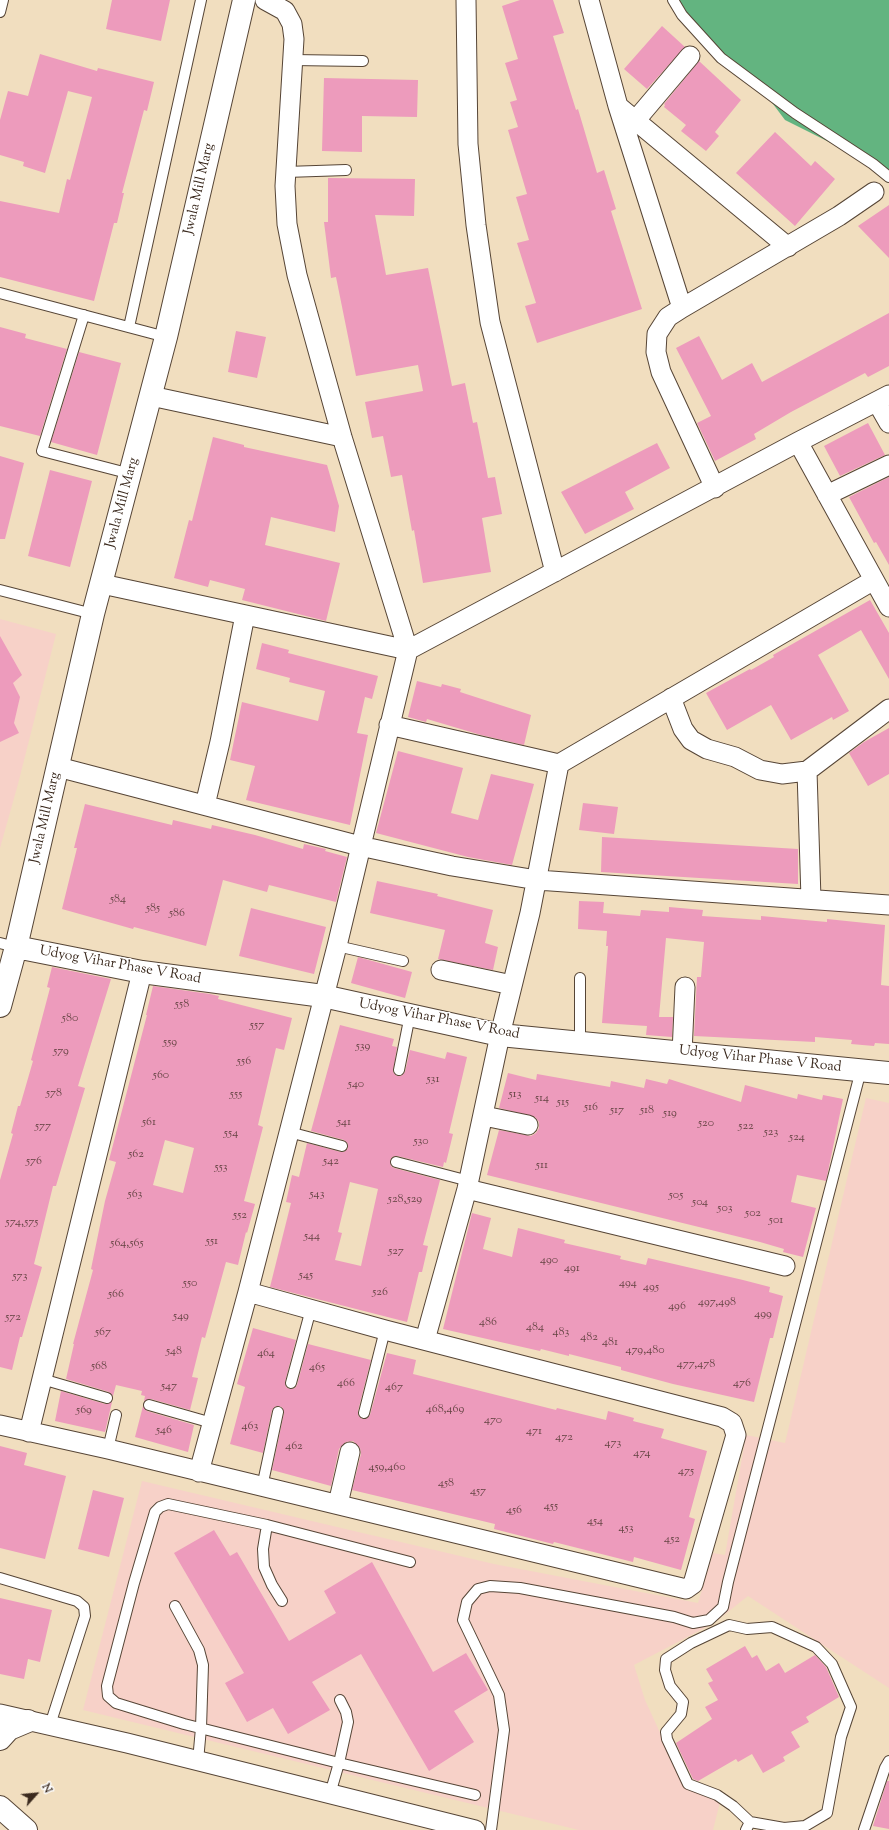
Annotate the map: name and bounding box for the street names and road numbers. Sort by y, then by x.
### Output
street label: Jwala Mill Marg [181,142,219,236]
street label: Jwala Mill Marg [103,456,143,550]
street label: Jwala Mill Marg [27,771,65,865]
street label: Udyog Vihar Phase V Road [38,944,202,988]
street label: Udyog Vihar Phase V Road [357,996,521,1044]
street label: Udyog Vihar Phase V Road [678,1043,842,1077]

